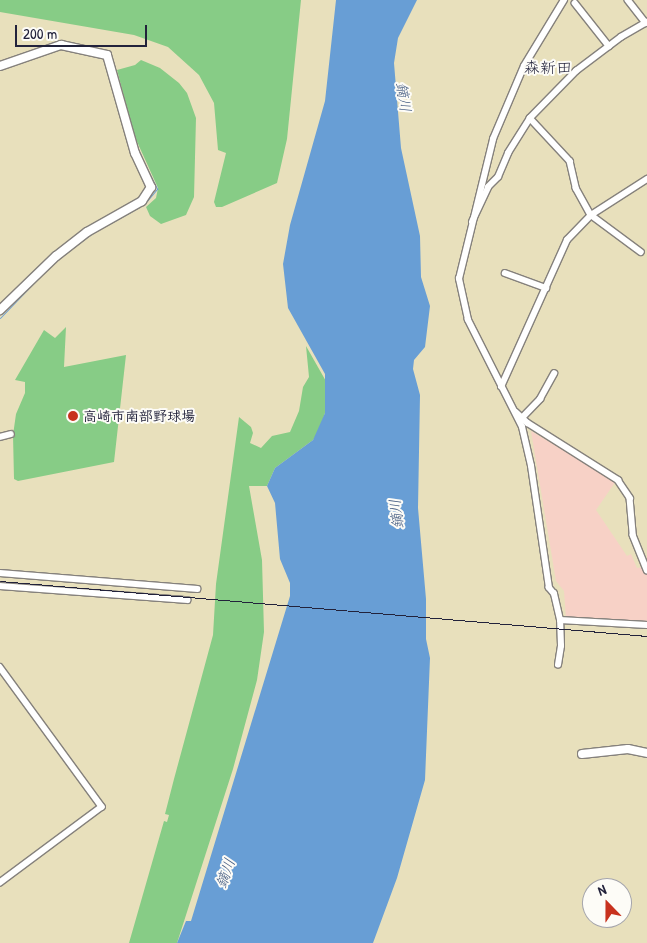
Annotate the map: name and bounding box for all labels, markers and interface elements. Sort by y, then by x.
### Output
scale bar [18,15,150,47]
text: 200 m [23,23,57,44]
district label: 森新田 [524,57,572,77]
water label: 鏑川 [393,81,415,113]
place label: 高崎市南部野球場 [83,408,195,424]
marker: 高崎市南部野球場 [67,410,79,422]
water label: 鏑川 [385,498,407,530]
water label: 鏑川 [211,856,239,890]
north arrow [582,878,632,928]
text: N [595,879,609,900]

